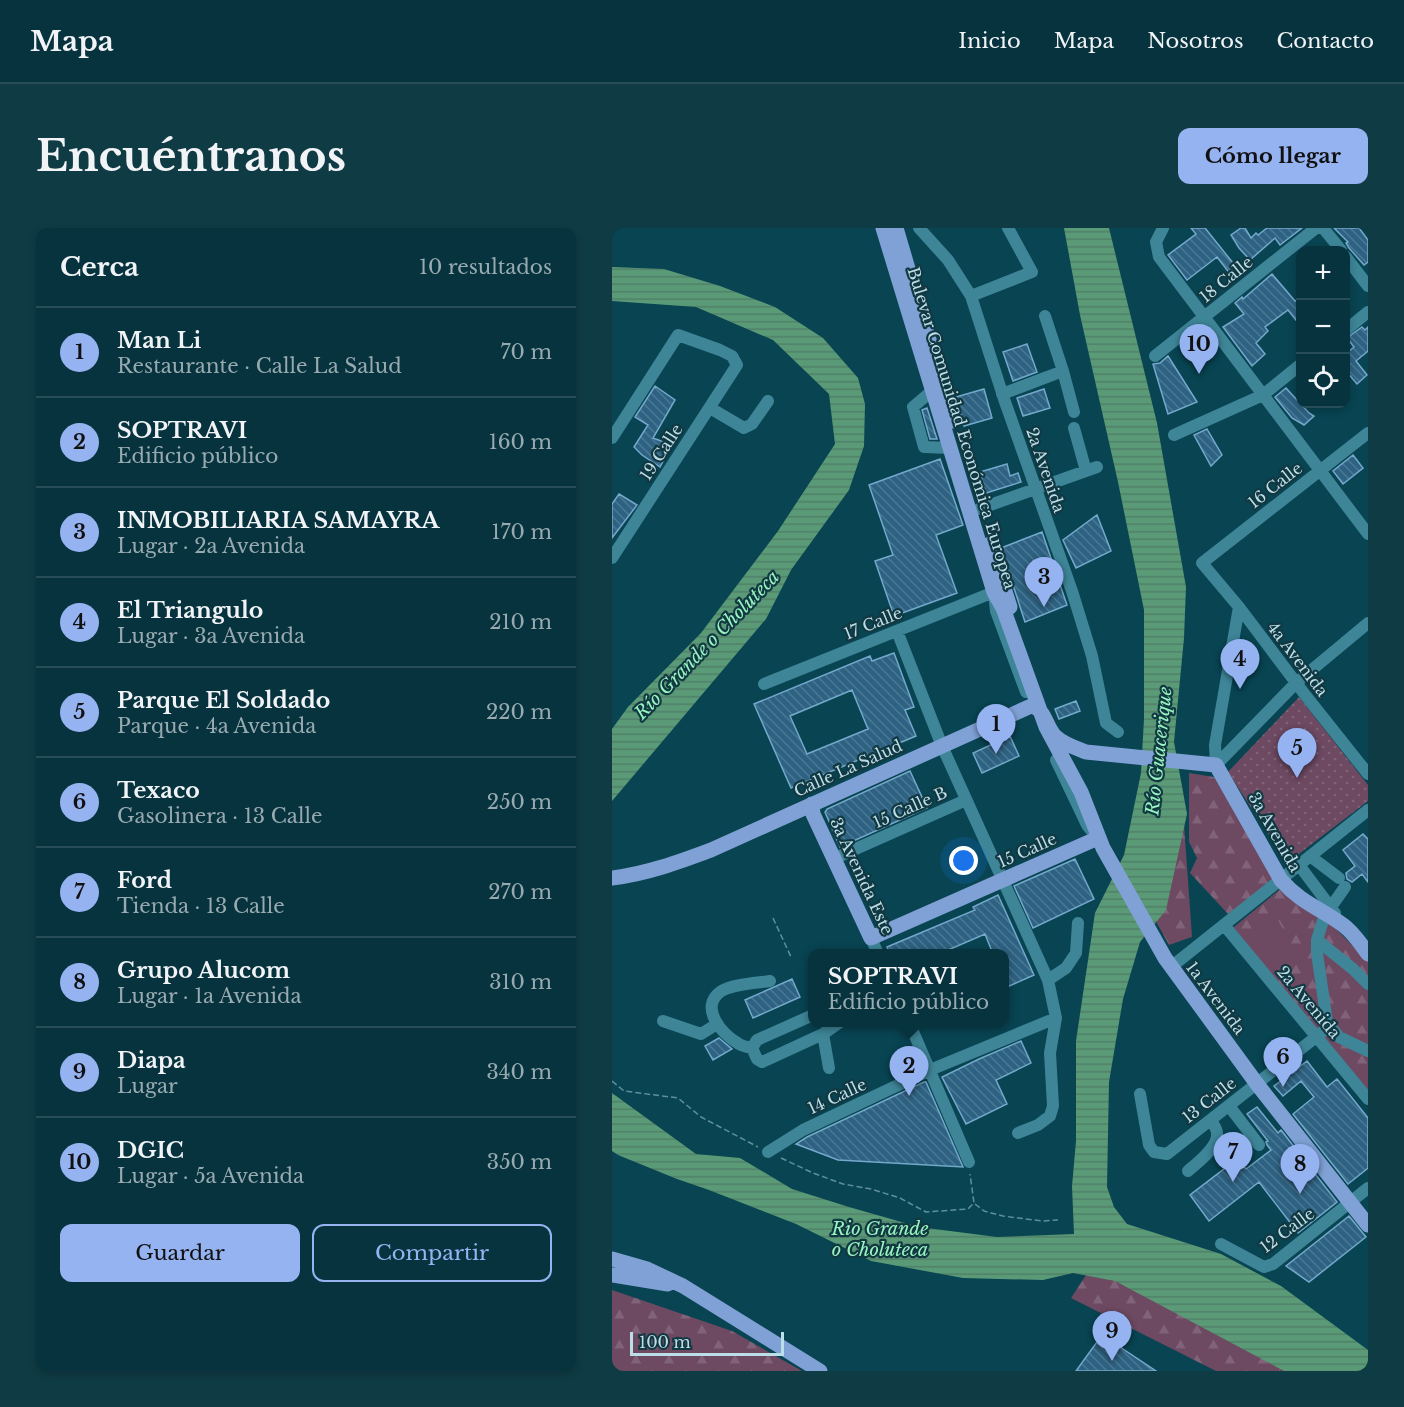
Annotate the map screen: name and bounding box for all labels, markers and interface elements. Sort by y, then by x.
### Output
text: Mapa [30,24,114,59]
text: Inicio [958,28,1021,54]
text: Mapa [1054,28,1114,54]
text: Nosotros [1147,28,1243,54]
text: Contacto [1276,28,1374,54]
button: Cómo llegar [1178,128,1368,184]
text: Encuéntranos [36,130,346,182]
map controls [1296,246,1350,408]
button: + [1296,246,1350,300]
text: Cerca [60,251,139,283]
street label: 18 Calle [1195,251,1257,307]
text: 10 resultados [419,255,552,279]
street label: Bulevar Comunidad Económica Europea [903,264,1021,592]
button: − [1296,300,1350,354]
pin: 10 [1180,324,1218,374]
text: Man Li [117,327,201,354]
text: 1 [75,340,84,364]
text: 70 m [500,340,552,364]
text: Restaurante · Calle La Salud [117,354,402,378]
button: locate [1296,354,1350,408]
text: SOPTRAVI [117,417,247,444]
street label: 19 Calle [635,420,687,484]
street label: 2a Avenida [1022,425,1070,515]
text: 2 [73,430,86,454]
text: 160 m [489,430,552,454]
text: Edificio público [117,444,278,468]
street label: 16 Calle [1244,458,1306,512]
text: INMOBILIARIA SAMAYRA [117,507,439,534]
text: 3 [73,520,86,544]
text: 170 m [492,520,552,544]
text: Lugar · 2a Avenida [117,534,305,558]
pin: 3 [1024,558,1064,607]
water label: Río Grande o Choluteca [629,566,784,725]
text: El Triangulo [117,597,263,624]
street label: 17 Calle [841,602,905,644]
text: 4 [73,610,86,634]
text: 210 m [489,610,552,634]
street label: 4a Avenida [1263,618,1333,700]
text: Lugar · 3a Avenida [117,624,305,648]
pin: 4 [1220,640,1260,689]
water label: Río Guacerique [1141,686,1177,817]
text: Parque El Soldado [117,687,330,714]
text: 5 [74,700,85,724]
text: 220 m [486,700,552,724]
pin: 1 [976,704,1016,754]
text: Parque · 4a Avenida [117,714,316,738]
pin: 5 [1278,728,1316,778]
street label: Calle La Salud [791,735,906,801]
text: Texaco [117,777,200,804]
street label: 15 Calle B [870,782,950,832]
street label: 3a Avenida [1244,789,1306,876]
text: 6 [73,790,86,814]
text: 250 m [487,790,552,814]
text: Gasolinera · 13 Calle [117,804,322,828]
street label: 3a Avenida Este [826,814,898,938]
street label: 15 Calle [995,828,1059,872]
your location [949,846,978,875]
text: Ford [117,867,172,894]
text: 7 [74,880,85,904]
text: 270 m [488,880,552,904]
text: Tienda · 13 Calle [117,894,285,918]
popup [808,949,1009,1027]
text: Grupo Alucom [117,957,290,984]
street label: 1a Avenida [1182,958,1250,1038]
street label: 2a Avenida [1273,962,1345,1042]
text: SOPTRAVI [828,963,958,990]
text: 8 [73,970,86,994]
text: 310 m [489,970,552,994]
text: Lugar · 1a Avenida [117,984,302,1008]
text: Edificio público [828,990,989,1014]
pin: 6 [1264,1038,1302,1087]
pin: 2 [890,1046,928,1096]
text: Diapa [117,1047,186,1074]
text: 9 [73,1060,86,1084]
text: 340 m [487,1060,552,1084]
street label: 13 Calle [1178,1073,1240,1127]
text: Lugar [117,1074,178,1098]
street label: 14 Calle [805,1074,869,1118]
pin: 7 [1214,1132,1252,1182]
text: DGIC [117,1137,184,1164]
pin: 8 [1280,1144,1320,1194]
text: 10 [68,1150,91,1174]
text: 350 m [487,1150,552,1174]
text: Lugar · 5a Avenida [117,1164,304,1188]
street label: 12 Calle [1256,1203,1318,1257]
water label: Rio Grande o Choluteca [830,1218,929,1261]
button: Guardar [60,1224,300,1282]
button: Compartir [312,1224,552,1282]
pin: 9 [1092,1312,1132,1361]
scale bar [630,1329,784,1356]
text: 100 m [639,1332,691,1352]

